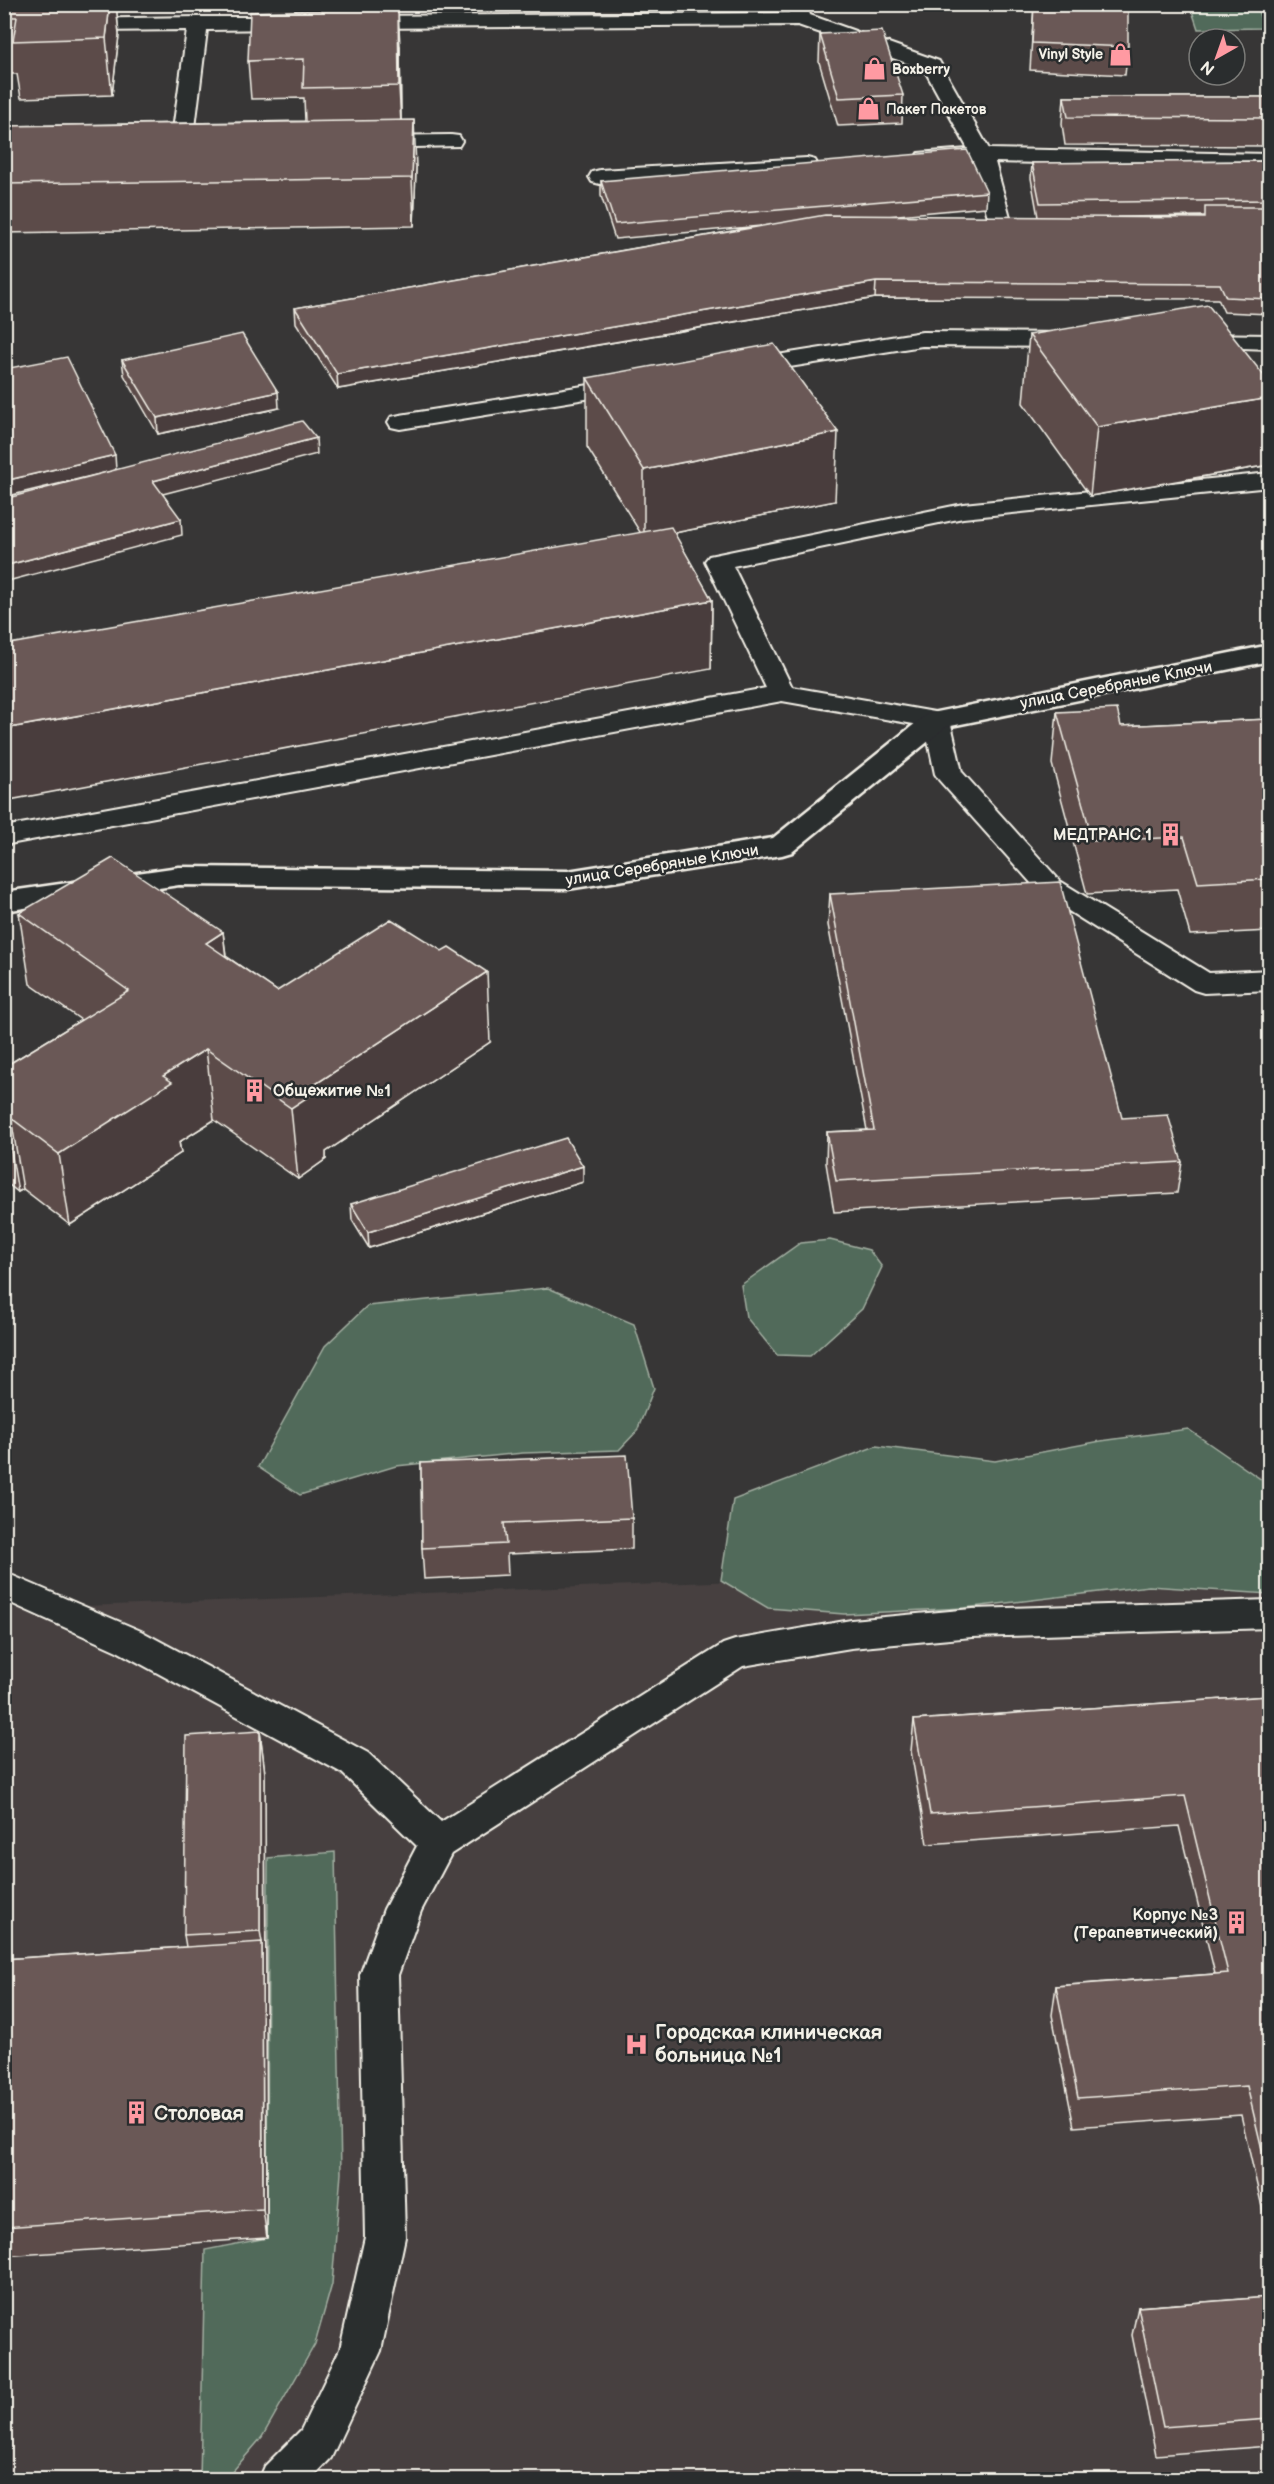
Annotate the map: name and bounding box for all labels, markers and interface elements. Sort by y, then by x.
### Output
north arrow [1187,27,1247,87]
shop icon: Vinyl Style [1108,41,1134,67]
place label: Vinyl Style [1038,46,1103,63]
shop icon: Boxberry [861,56,887,82]
text: N [1198,56,1219,78]
place label: Boxberry [892,61,951,78]
shop icon: Пакет Пакетов [855,96,881,122]
place label: Пакет Пакетов [886,101,987,118]
street label: улица Серебряные Ключи [1019,658,1214,713]
building icon: МЕДТРАНС 1 [1157,821,1183,847]
place label: МЕДТРАНС 1 [1053,826,1152,845]
street label: улица Серебряные Ключи [564,841,760,890]
building icon: Общежитие №1 [242,1077,268,1103]
place label: Общежитие №1 [273,1082,391,1101]
place label: Корпус №3 (Терапевтический) [1073,1906,1218,1943]
building icon: Корпус №3 (Терапевтический) [1223,1910,1249,1936]
place label: Городская клиническая больница №1 [655,2021,882,2068]
hospital icon: Городская клиническая больница №1 [624,2031,650,2057]
building icon: Столовая [123,2100,149,2126]
place label: Столовая [154,2102,244,2126]

